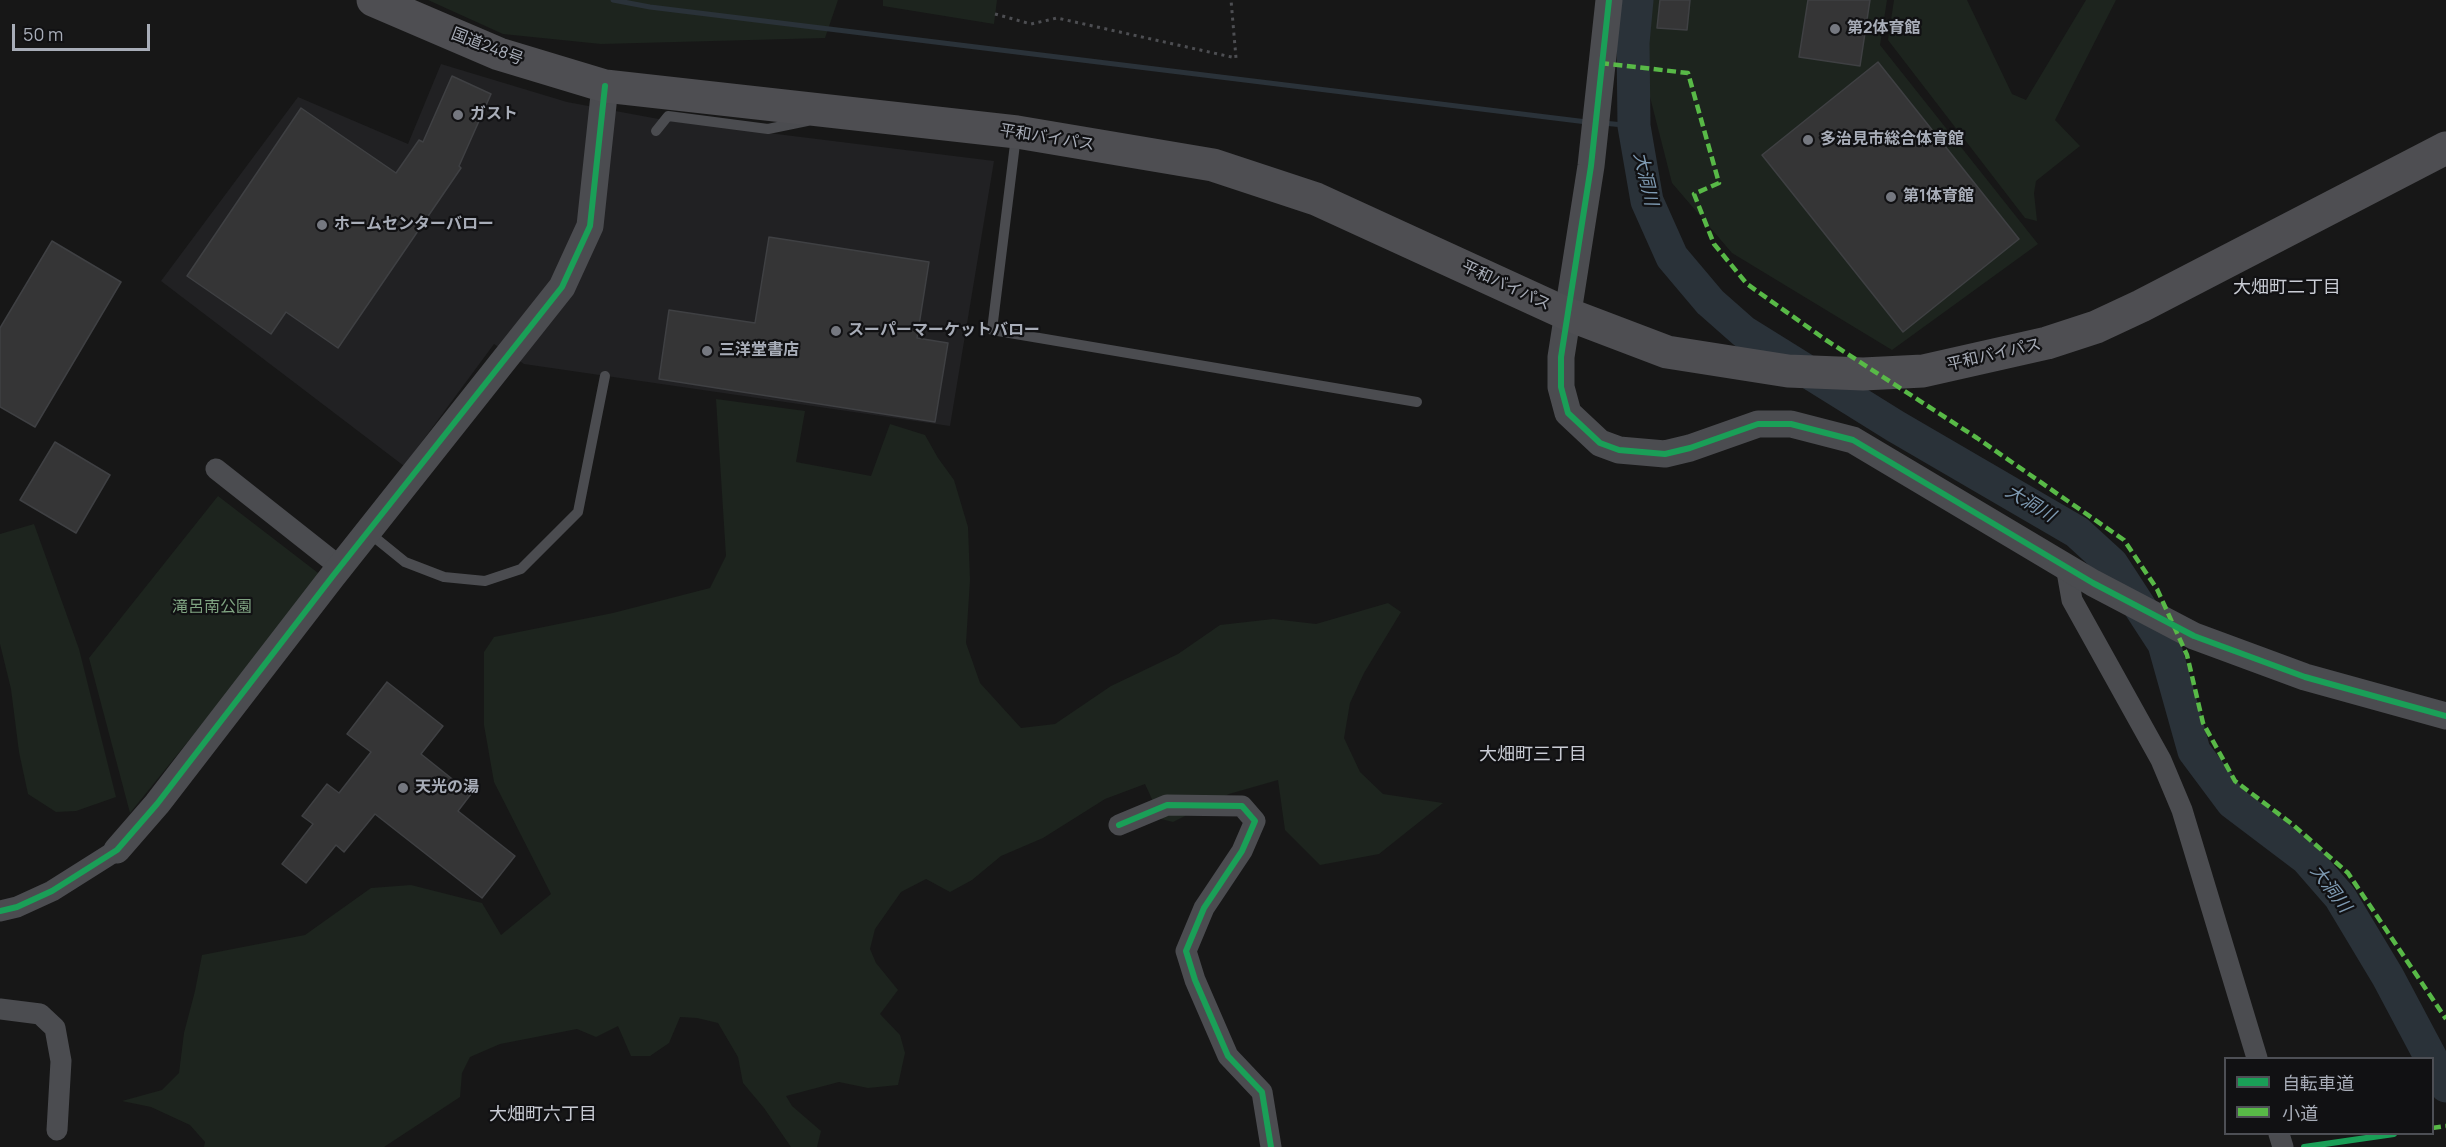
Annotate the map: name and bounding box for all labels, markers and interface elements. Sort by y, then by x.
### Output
scale bar [15,12,153,50]
place label: 第2体育館 [1847,19,1921,39]
text: 50 m [23,22,63,46]
marker: 第2体育館 [1828,22,1842,36]
street label: 国道248号 [448,25,526,69]
place label: ガスト [470,105,518,125]
marker: ガスト [451,108,465,122]
street label: 平和バイパス [998,121,1096,155]
place label: 多治見市総合体育館 [1820,130,1964,150]
marker: 多治見市総合体育館 [1801,133,1815,147]
water label: 大洞川 [1628,150,1662,208]
place label: 第1体育館 [1903,187,1974,207]
marker: 第1体育館 [1884,190,1898,204]
place label: ホームセンターバロー [334,215,494,235]
marker: ホームセンターバロー [315,218,329,232]
street label: 平和バイパス [1458,257,1554,315]
district label: 大畑町二丁目 [2233,277,2341,299]
place label: スーパーマーケットバロー [848,321,1040,341]
marker: スーパーマーケットバロー [829,324,843,338]
street label: 平和バイパス [1945,335,2043,375]
place label: 三洋堂書店 [719,341,799,361]
marker: 三洋堂書店 [700,344,714,358]
water label: 大洞川 [2001,481,2059,527]
park label: 滝呂南公園 [172,598,252,618]
district label: 大畑町三丁目 [1479,744,1587,766]
place label: 天光の湯 [415,778,479,798]
marker: 天光の湯 [396,781,410,795]
water label: 大洞川 [2305,861,2355,917]
legend [2224,1057,2434,1135]
text: 自転車道 [2282,1071,2354,1095]
text: 小道 [2282,1101,2318,1125]
district label: 大畑町六丁目 [489,1104,597,1126]

